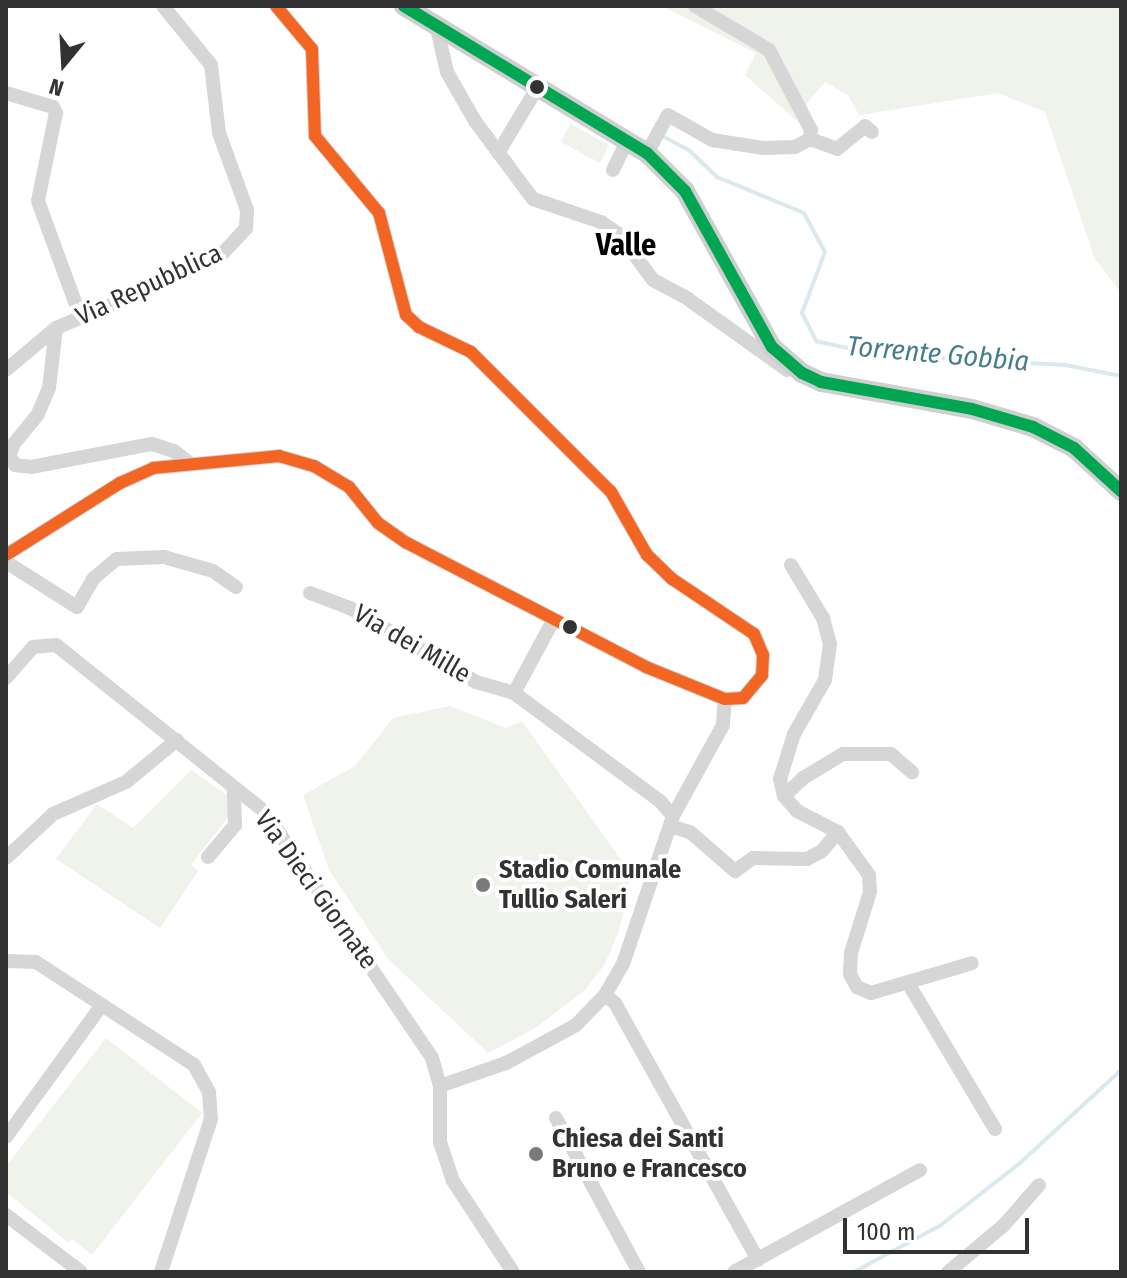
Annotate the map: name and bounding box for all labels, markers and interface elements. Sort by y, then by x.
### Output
north arrow [24,24,104,104]
text: N [46,72,67,102]
unlabelled marker [529,79,545,95]
district label: Valle [596,227,656,263]
street label: Via Repubblica [71,238,227,332]
water label: Torrente Gobbia [846,329,1030,379]
street label: Via dei Mille [348,598,476,690]
unlabelled marker [562,619,578,635]
street label: Via Dieci Giornate [248,805,384,975]
place label: Stadio Comunale Tullio Saleri [499,854,681,916]
marker: Stadio Comunale Tullio Saleri [474,876,492,894]
place label: Chiesa dei Santi Bruno e Francesco [552,1123,747,1184]
marker: Chiesa dei Santi Bruno e Francesco [527,1145,545,1163]
scale bar [847,1202,1033,1252]
text: 100 m [857,1218,915,1246]

